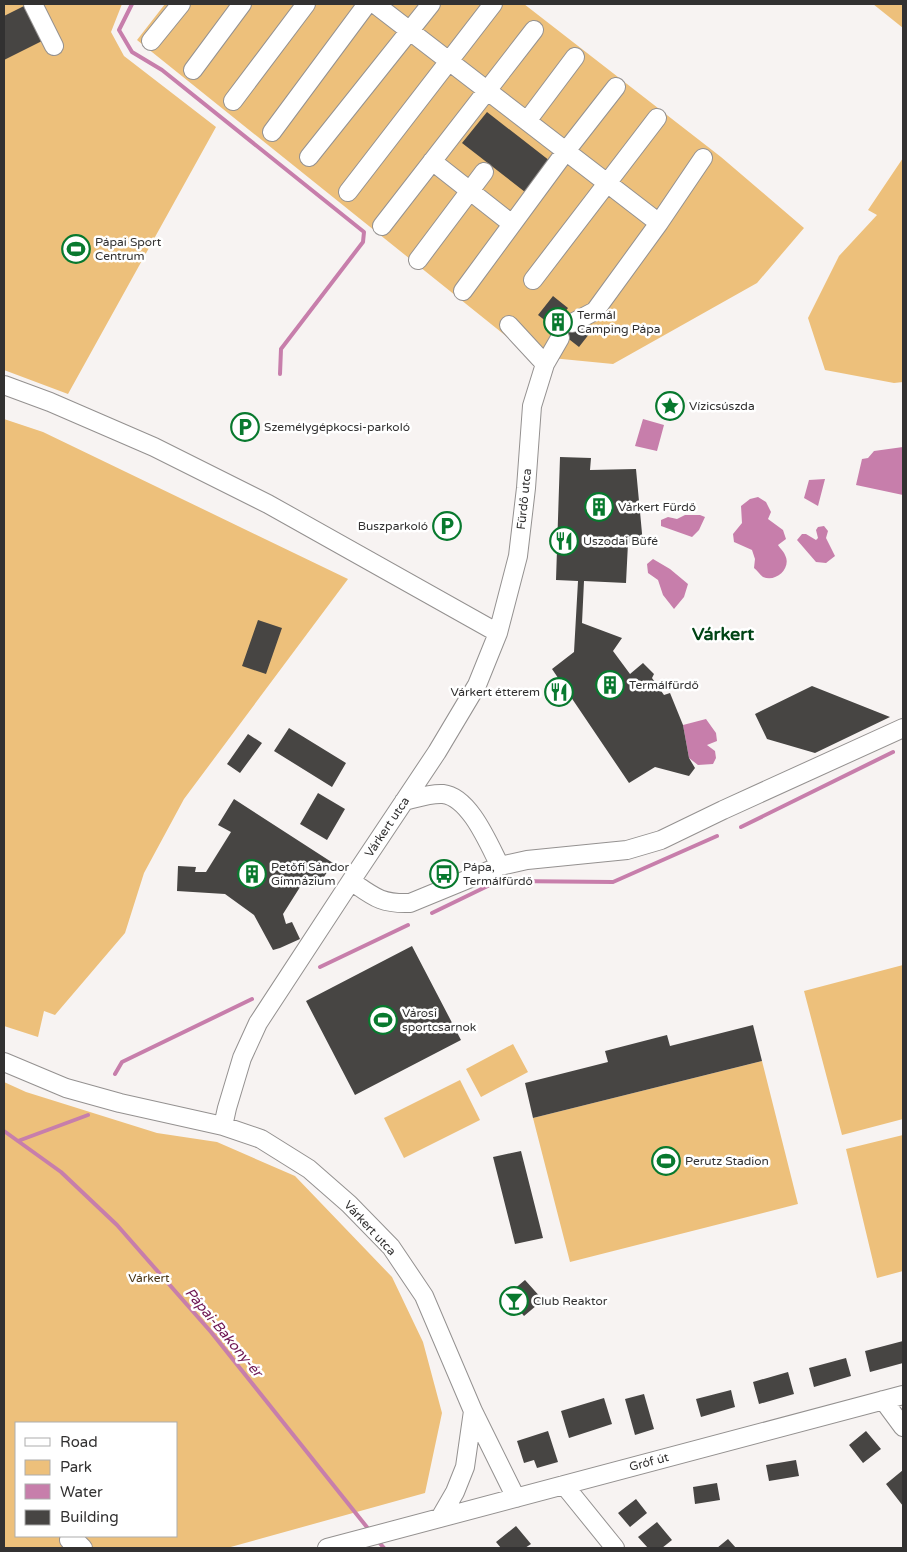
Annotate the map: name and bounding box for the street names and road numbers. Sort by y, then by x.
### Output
street label: Fürdő utca [514,468,534,530]
street label: Várkert utca [362,794,412,860]
street label: Várkert utca [341,1198,399,1258]
street label: Gróf út [628,1450,671,1474]

